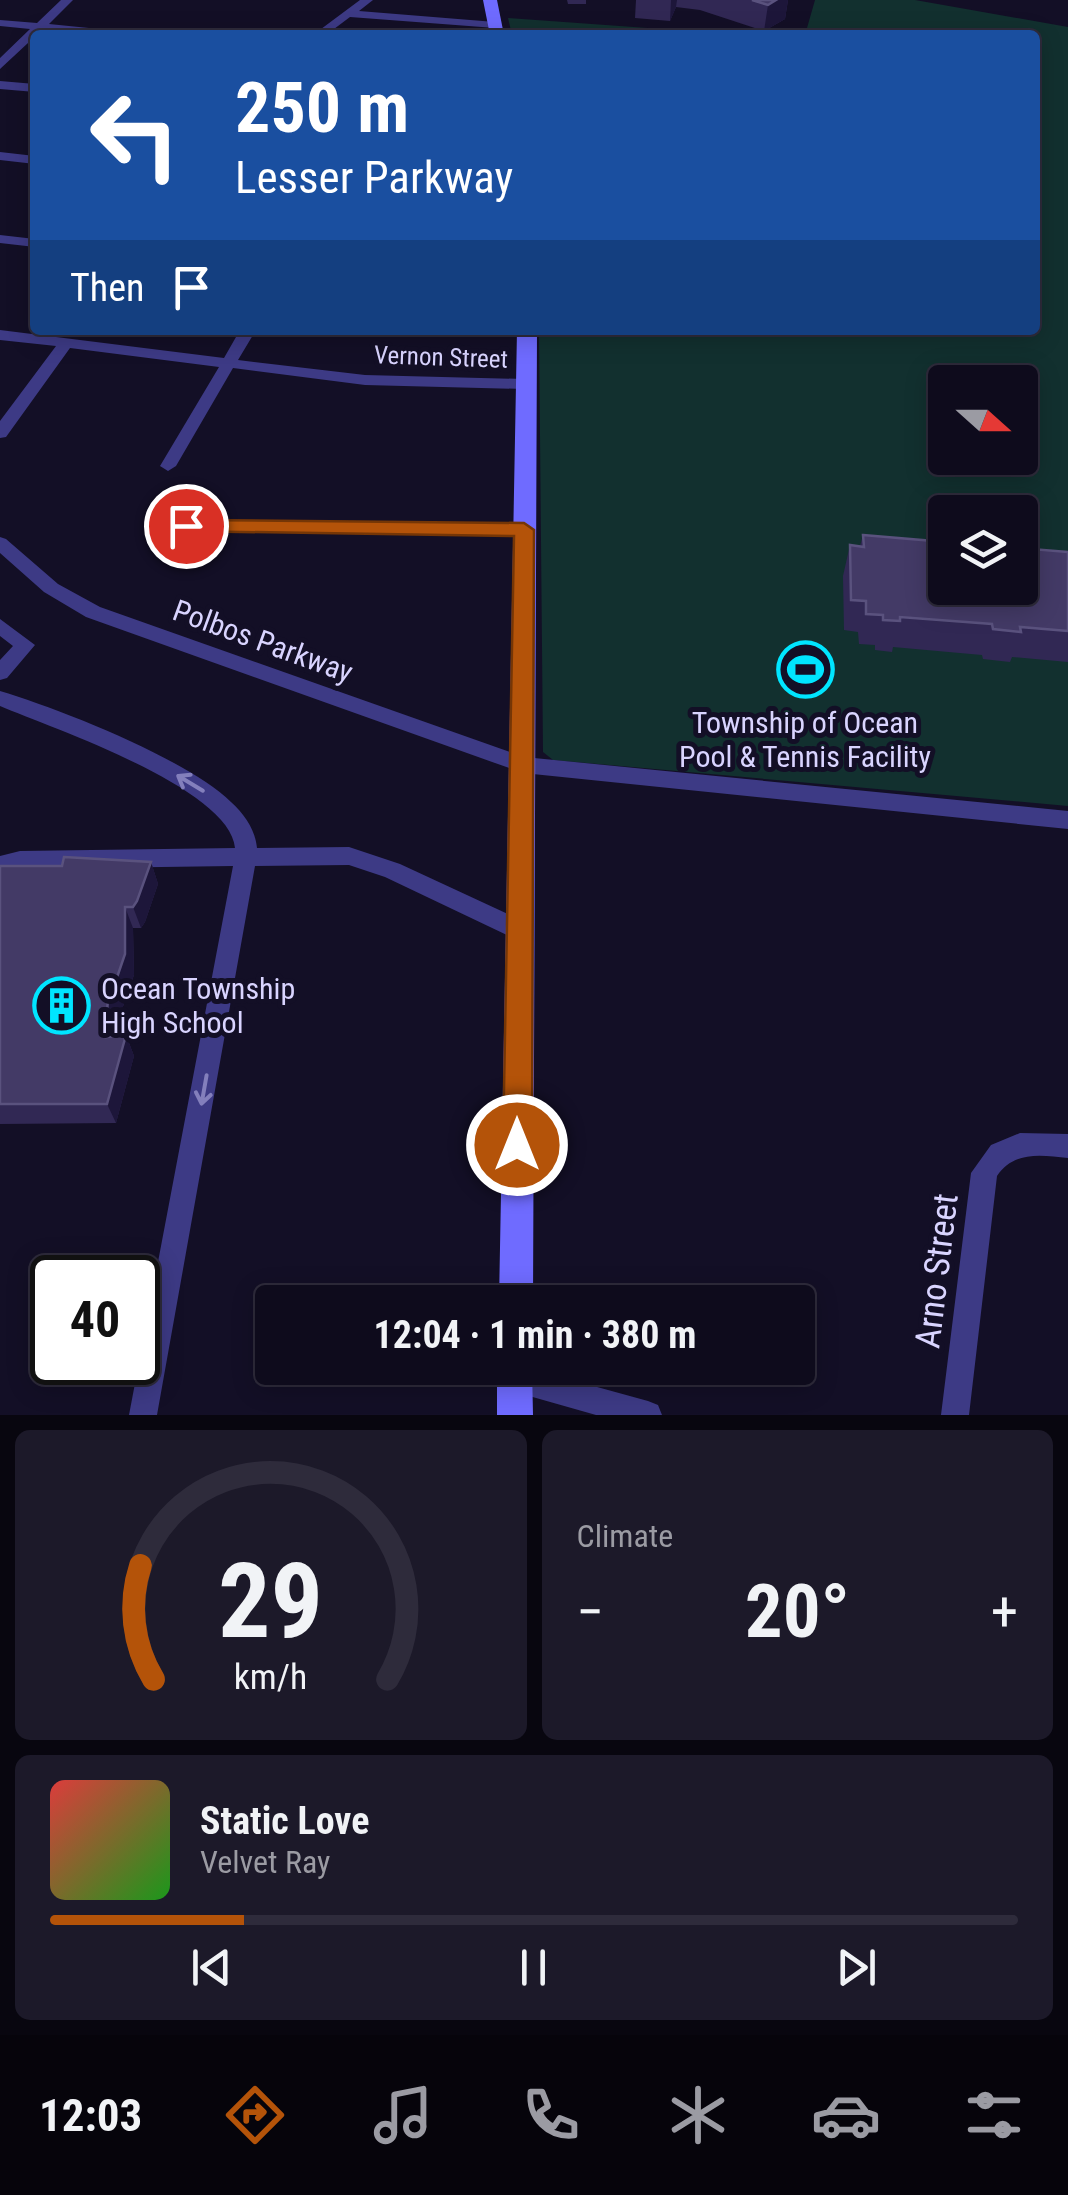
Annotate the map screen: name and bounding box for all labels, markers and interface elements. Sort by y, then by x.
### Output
text: 250 m [235,67,409,149]
icon: left [70,70,200,200]
text: Lesser Parkway [235,151,513,204]
icon: arrive [164,260,219,315]
text: Then [70,266,144,310]
street label: Vernon Street [374,340,508,374]
north arrow [928,365,1038,475]
map controls [928,365,1038,605]
pin [144,484,229,569]
button: layers [928,495,1038,605]
icon: arrive [159,499,214,554]
street label: Polbos Parkway [168,592,358,690]
sports icon: Township of Ocean Pool & Tennis Facility [775,640,835,700]
place label: Township of Ocean Pool & Tennis Facility [679,705,931,774]
one-way arrow [176,773,205,793]
place label: Ocean Township High School [101,971,295,1040]
building icon: Ocean Township High School [32,975,92,1035]
one-way arrow [194,1073,213,1105]
position arrow [465,1093,569,1197]
street label: Arno Street [907,1191,967,1351]
speed limit sign: 40 [30,1255,160,1385]
text: 12:04 · 1 min · 380 m [374,1313,696,1357]
text: Climate [577,1517,673,1555]
text: 29 [218,1541,323,1662]
text: 20° [745,1567,850,1655]
text: − [577,1580,604,1644]
text: + [991,1580,1018,1644]
text: km/h [234,1656,308,1698]
text: Static Love [200,1799,369,1843]
text: Velvet Ray [200,1843,330,1881]
icon: previous [184,1940,239,1995]
icon: pause [506,1940,561,1995]
icon: next [829,1940,884,1995]
icon: directions [220,2080,290,2150]
icon: music [368,2080,438,2150]
icon: phone [516,2080,586,2150]
icon: climate [663,2080,733,2150]
icon: car [811,2080,881,2150]
icon: filters [959,2080,1029,2150]
text: 12:03 [39,2089,142,2142]

